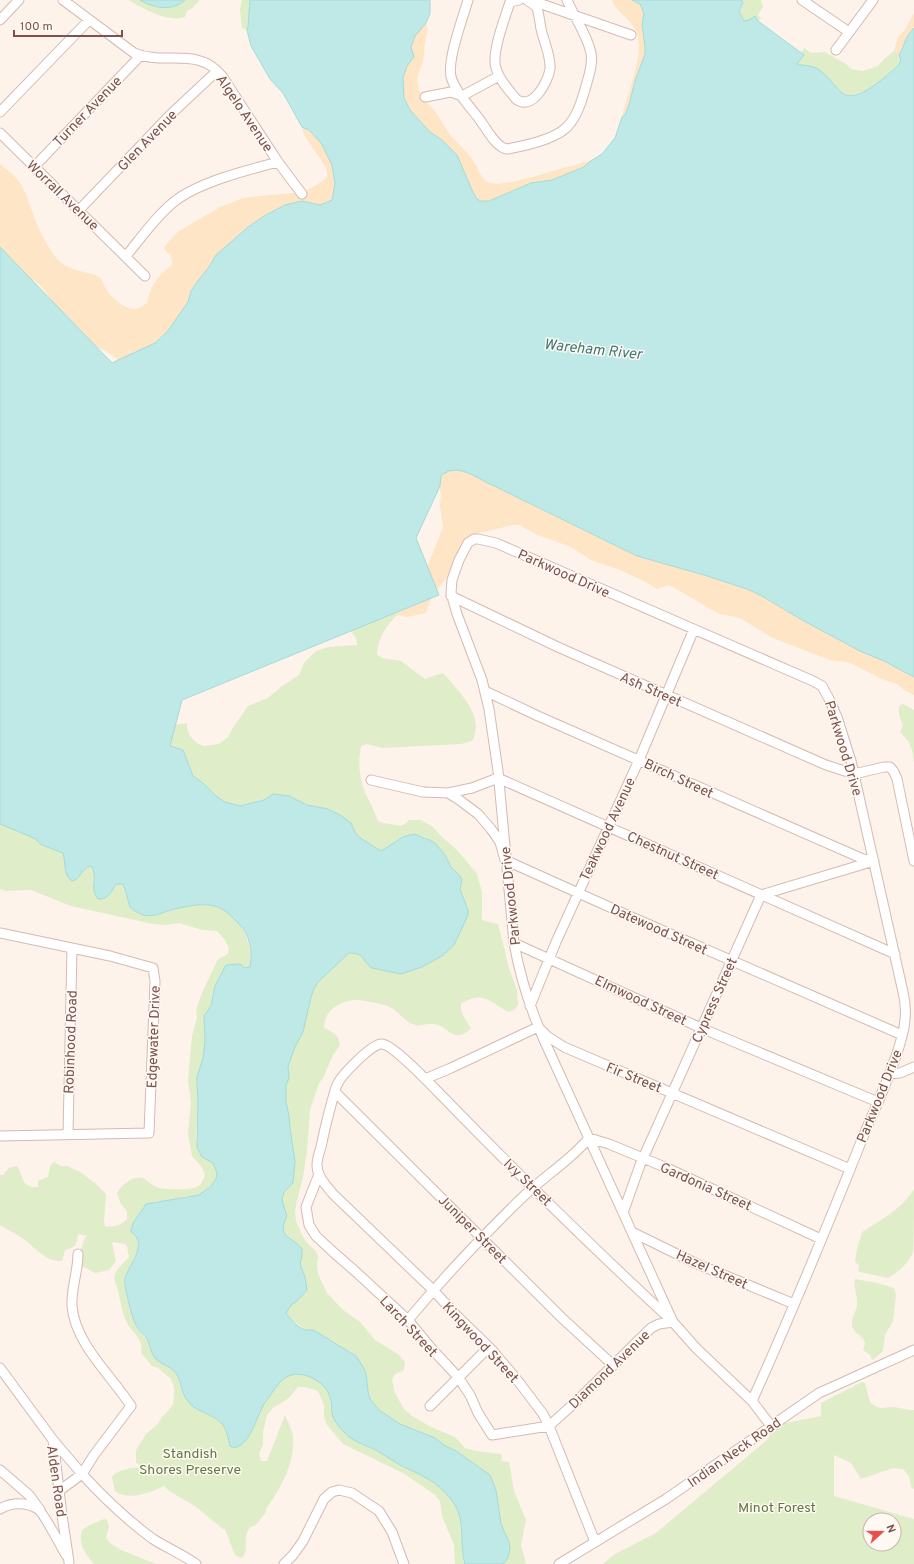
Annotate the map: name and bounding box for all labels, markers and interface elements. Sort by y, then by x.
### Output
scale bar [14,12,122,38]
text: 100 m [20,19,53,35]
street label: Algelo Avenue [212,72,276,156]
street label: Turner Avenue [50,73,126,151]
street label: Glen Avenue [115,107,181,175]
street label: Worrall Avenue [22,157,102,235]
water label: Wareham River [543,336,644,365]
street label: Parkwood Drive [515,546,612,602]
street label: Ash Street [617,669,684,712]
street label: Parkwood Drive [820,699,865,798]
street label: Birch Street [641,756,716,803]
street label: Teakwood Avenue [577,775,640,884]
street label: Chestnut Street [624,829,721,884]
street label: Parkwood Drive [498,846,525,946]
street label: Datewood Street [607,901,710,959]
street label: Cypress Street [689,955,742,1046]
street label: Elmwood Street [592,973,689,1030]
street label: Edgewater Drive [144,985,165,1089]
street label: Robinhood Road [61,990,82,1094]
street label: Parkwood Drive [854,1048,907,1146]
street label: Fir Street [603,1060,664,1097]
street label: Ivy Street [499,1156,555,1210]
street label: Gardonia Street [657,1160,754,1215]
street label: Juniper Street [434,1192,510,1268]
street label: Hazel Street [673,1247,750,1294]
street label: Larch Street [375,1293,440,1361]
street label: Kingwood Street [438,1299,522,1387]
street label: Diamond Avenue [566,1327,654,1413]
street label: Indian Neck Road [685,1415,785,1492]
street label: Alden Road [42,1444,69,1518]
park label: Standish Shores Preserve [139,1446,241,1479]
park label: Minot Forest [738,1500,816,1517]
north arrow [862,1512,902,1552]
text: N [882,1523,898,1535]

